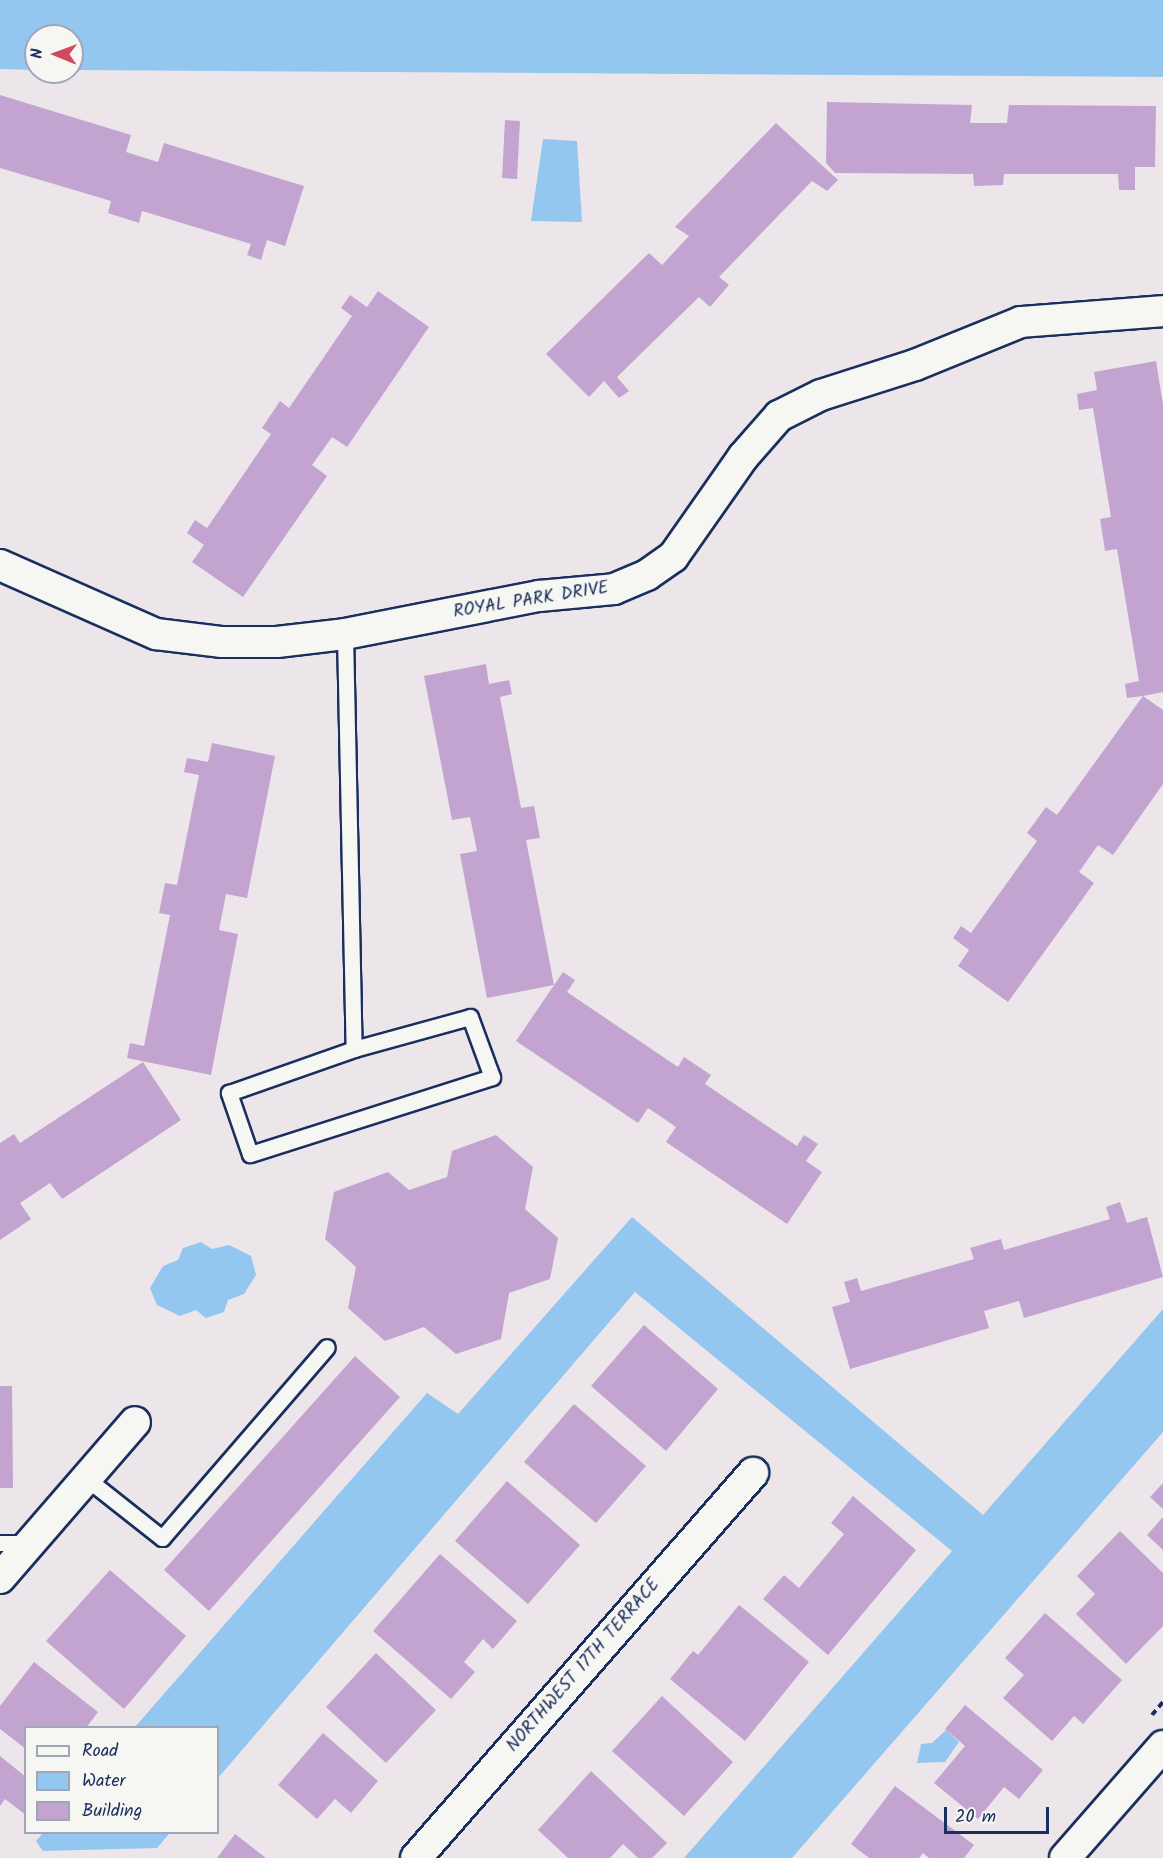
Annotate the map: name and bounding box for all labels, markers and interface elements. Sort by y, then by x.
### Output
north arrow [24,24,84,84]
text: N [25,48,50,59]
street label: ROYAL PARK DRIVE [452,578,610,624]
street label: NORTHWEST 17TH TERRACE [503,1575,665,1757]
legend [24,1726,219,1834]
text: Road [82,1737,118,1766]
text: Water [82,1767,126,1796]
scale bar [947,1795,1052,1833]
text: Building [82,1797,142,1826]
text: 20 m [955,1803,996,1832]

